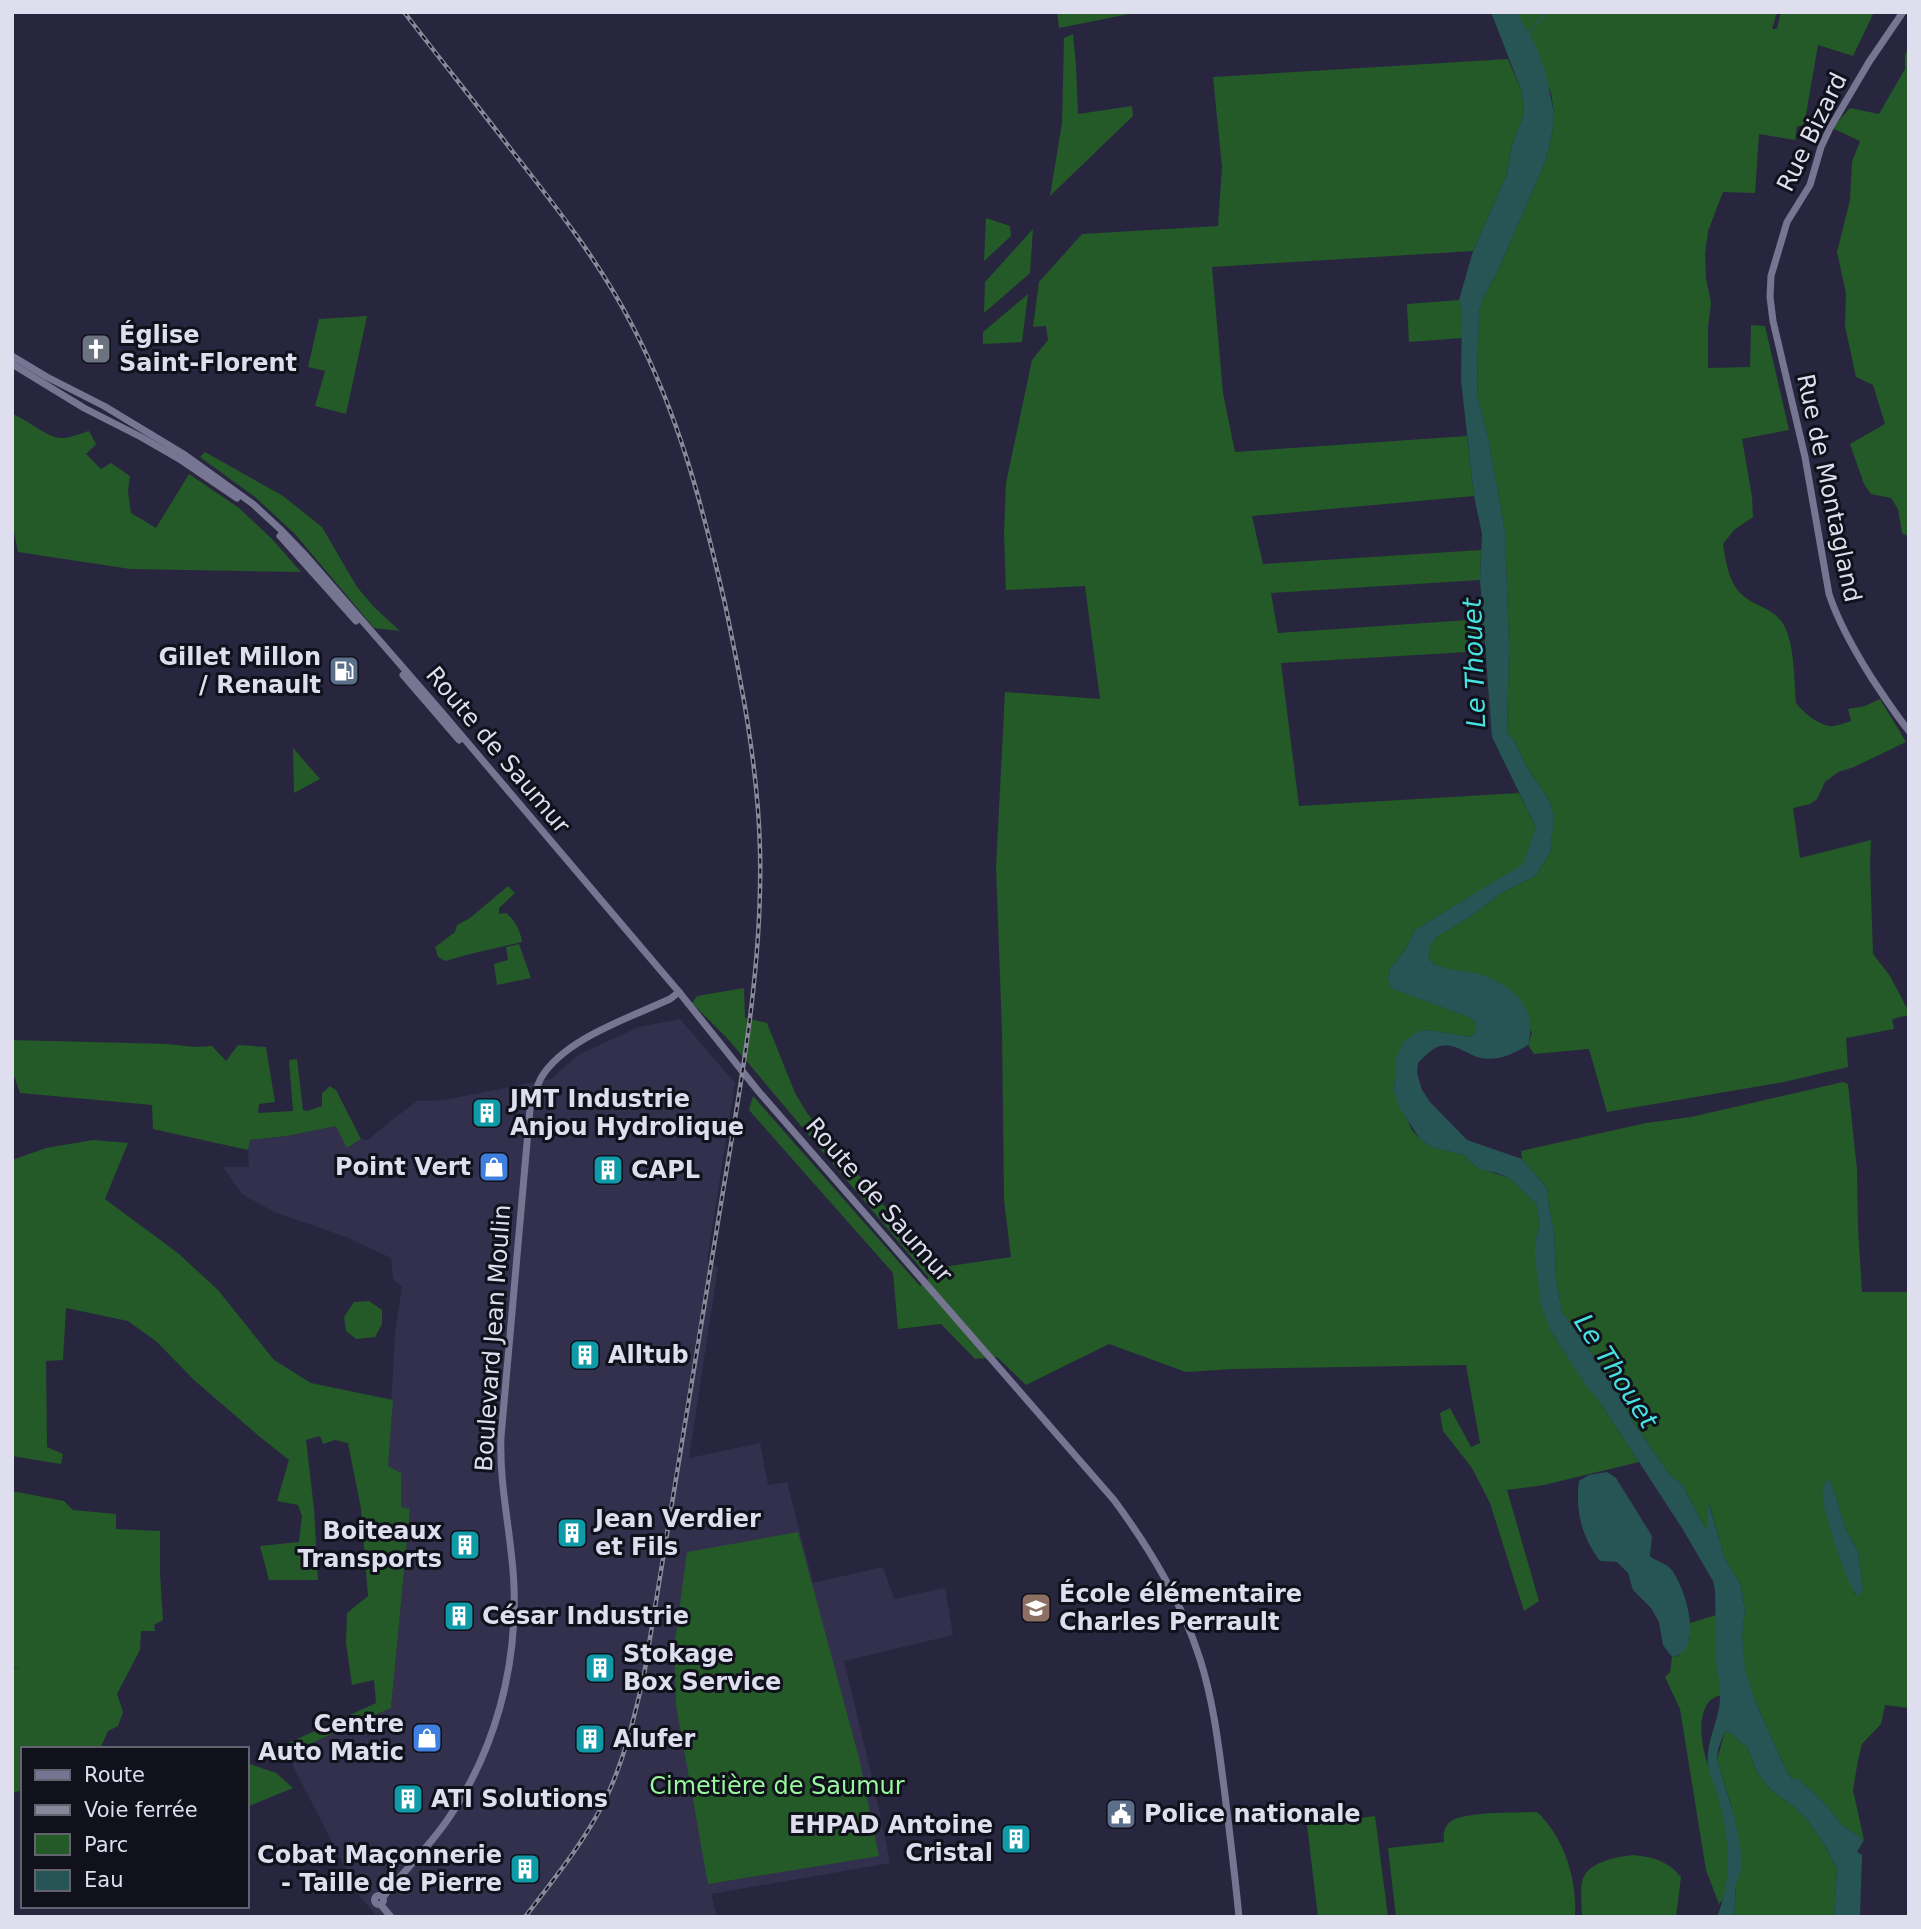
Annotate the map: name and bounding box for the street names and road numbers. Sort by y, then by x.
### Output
street label: Rue Bizard [1771,68,1853,196]
street label: Rue de Montagland [1791,371,1867,605]
street label: Route de Saumur [420,661,576,839]
street label: Route de Saumur [800,1112,958,1288]
street label: Boulevard Jean Moulin [470,1204,516,1472]

